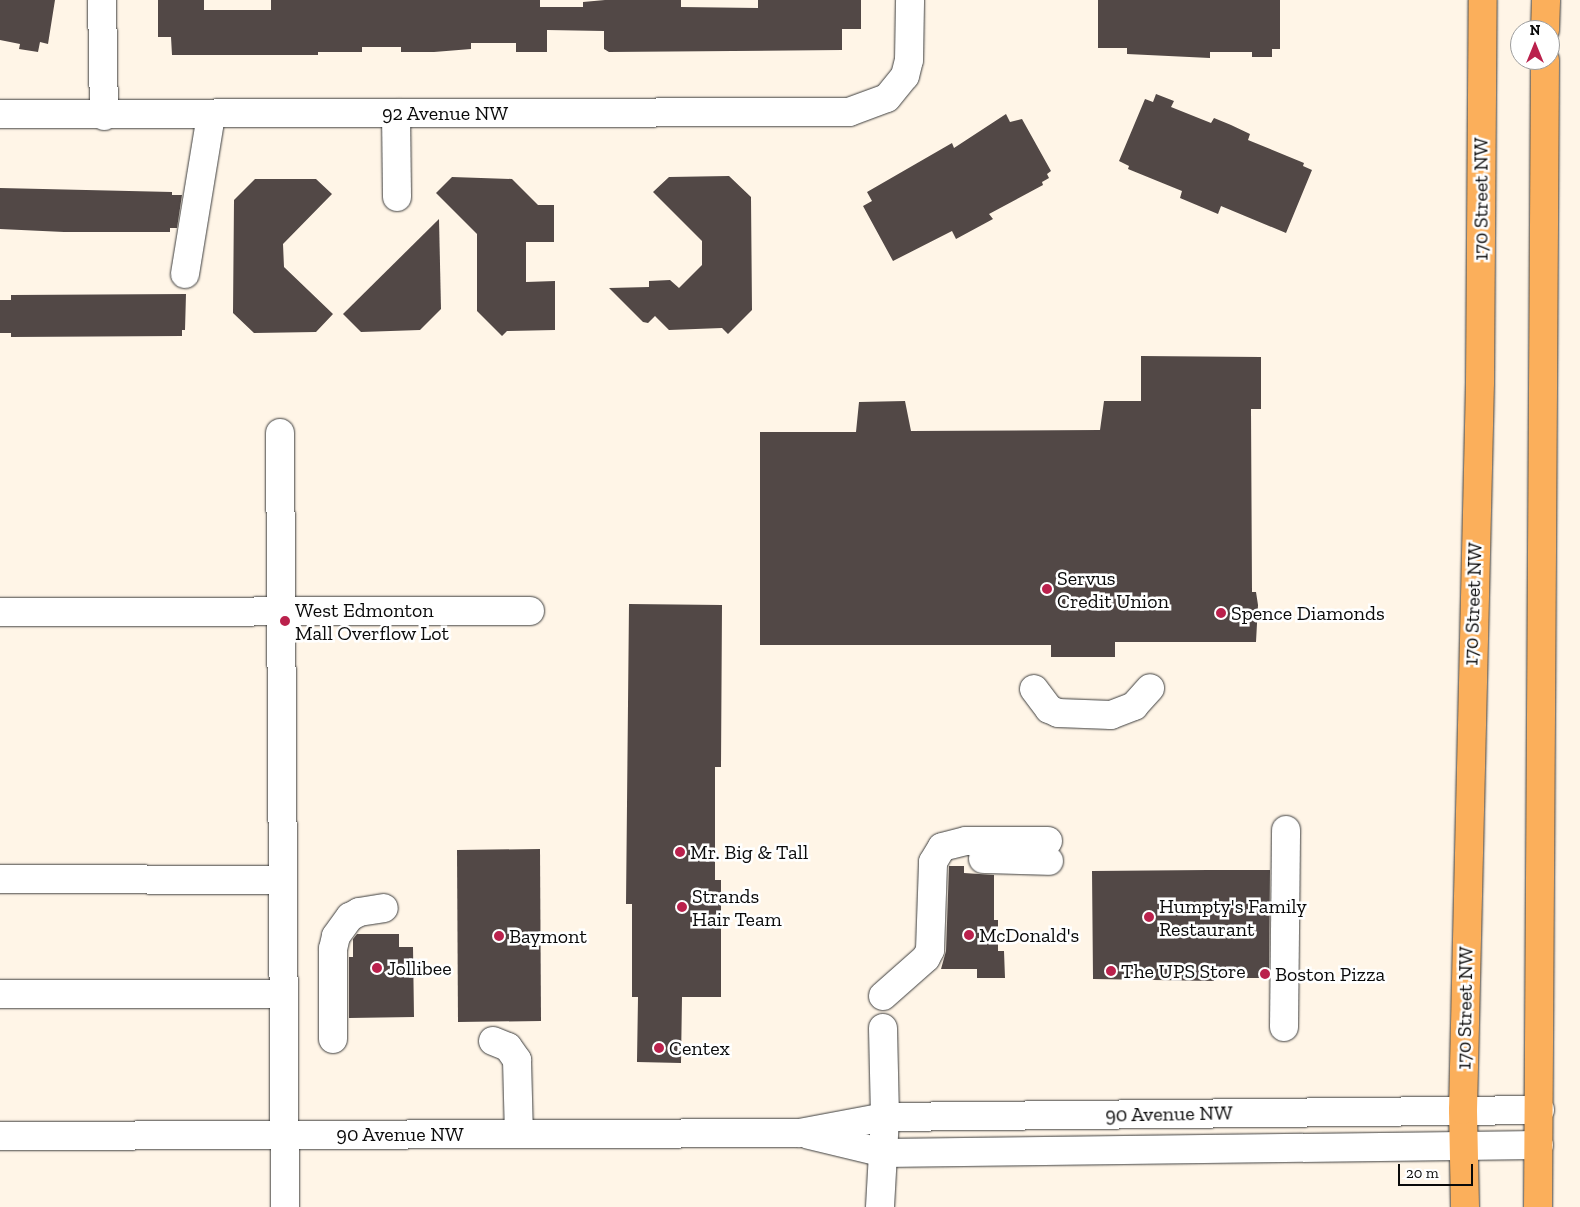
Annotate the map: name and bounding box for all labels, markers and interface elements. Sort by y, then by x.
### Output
north arrow [1510,20,1560,70]
text: N [1530,22,1540,39]
street label: 92 Avenue NW [382,101,508,125]
street label: 170 Street NW [1469,137,1493,261]
street label: 170 Street NW [1459,542,1487,666]
place label: Servus Credit Union [1057,566,1169,613]
marker: Servus Credit Union [1041,583,1053,595]
place label: West Edmonton Mall Overflow Lot [295,598,449,645]
place label: Spence Diamonds [1231,601,1385,625]
marker: Spence Diamonds [1215,607,1227,619]
marker: West Edmonton Mall Overflow Lot [279,615,291,627]
place label: Mr. Big & Tall [690,840,809,864]
marker: Mr. Big & Tall [674,846,686,858]
place label: Strands Hair Team [692,884,783,931]
place label: Humpty's Family Restaurant [1159,894,1307,941]
marker: Strands Hair Team [676,901,688,913]
marker: Humpty's Family Restaurant [1143,911,1155,923]
place label: McDonald's [979,923,1079,947]
place label: Baymont [509,924,587,948]
marker: McDonald's [963,929,975,941]
marker: Baymont [493,930,505,942]
street label: 170 Street NW [1452,946,1478,1070]
place label: Jollibee [387,956,452,980]
place label: The UPS Store [1121,959,1246,983]
marker: Jollibee [371,962,383,974]
place label: Boston Pizza [1275,962,1385,986]
marker: The UPS Store [1105,965,1117,977]
marker: Boston Pizza [1259,968,1271,980]
place label: Centex [669,1036,730,1060]
marker: Centex [653,1042,665,1054]
street label: 90 Avenue NW [1105,1101,1233,1127]
street label: 90 Avenue NW [336,1122,464,1146]
scale bar [1400,1154,1475,1186]
text: 20 m [1406,1164,1439,1182]

